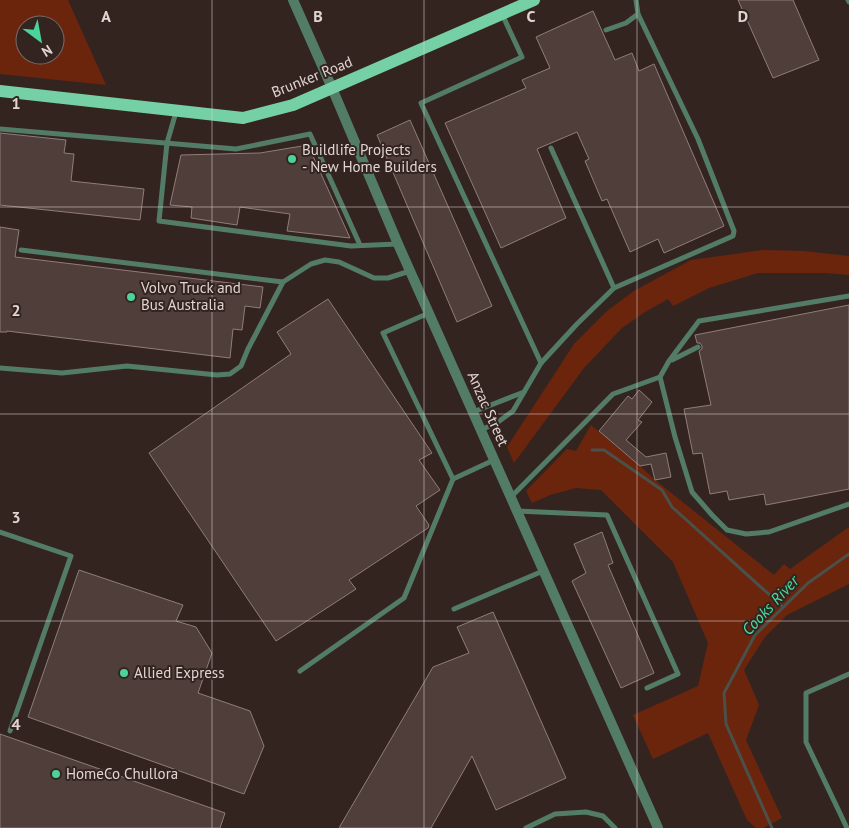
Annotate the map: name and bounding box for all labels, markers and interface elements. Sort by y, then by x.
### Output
text: A [101,6,111,26]
text: B [313,6,323,26]
text: C [527,6,536,26]
text: D [738,6,748,26]
north arrow [15,15,65,65]
text: N [38,41,56,61]
street label: Brunker Road [269,52,355,101]
text: 1 [11,93,21,113]
place label: Buildlife Projects - New Home Builders [302,140,437,176]
marker: Buildlife Projects - New Home Builders [286,153,298,165]
place label: Volvo Truck and Bus Australia [140,278,241,314]
marker: Volvo Truck and Bus Australia [125,291,137,303]
text: 2 [11,300,21,320]
street label: Anzac Street [464,368,513,449]
text: 3 [11,507,21,527]
water label: Cooks River [737,570,804,639]
place label: Allied Express [134,663,224,682]
marker: Allied Express [118,667,130,679]
text: 4 [11,714,21,734]
place label: HomeCo Chullora [66,764,178,783]
marker: HomeCo Chullora [50,768,62,780]

